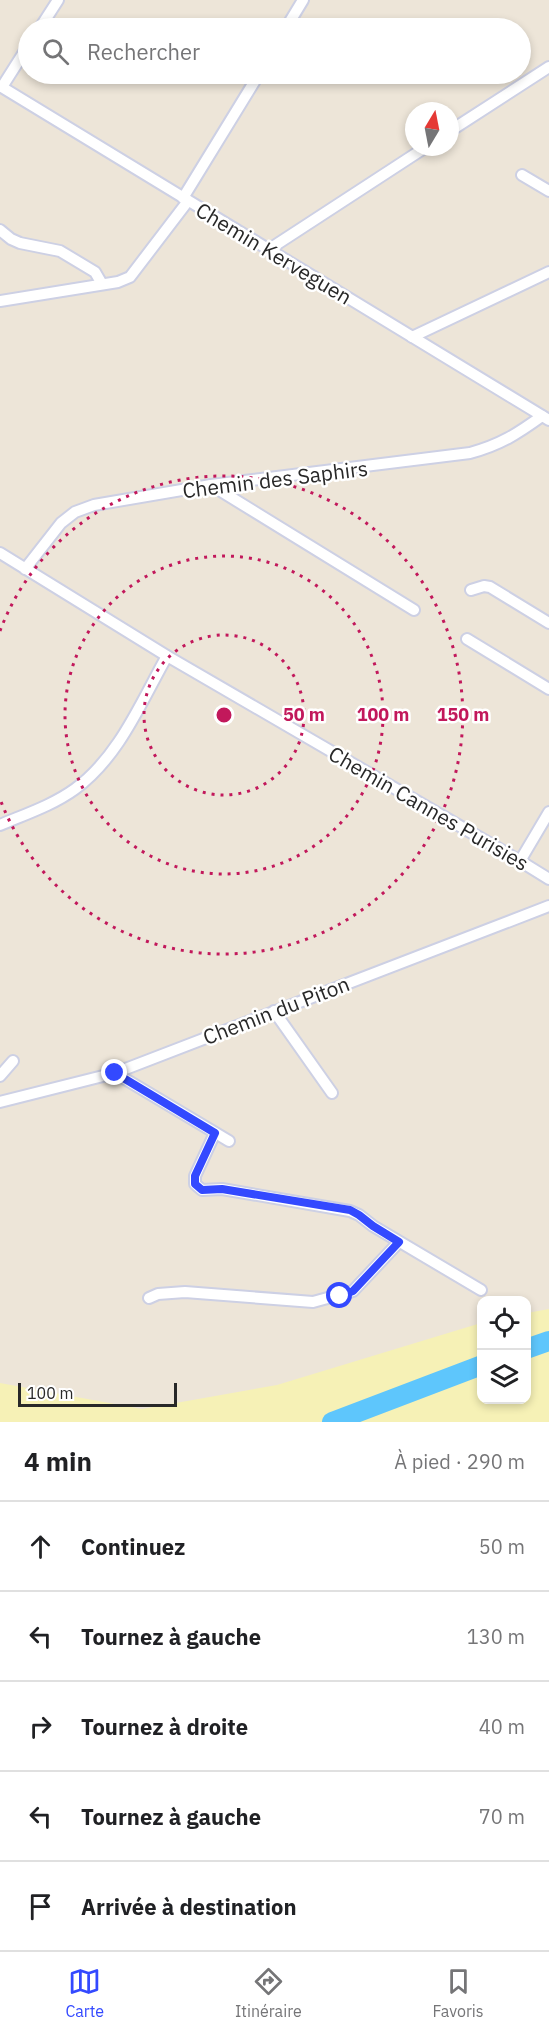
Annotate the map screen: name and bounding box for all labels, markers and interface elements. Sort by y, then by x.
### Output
search box [18,18,531,84]
icon: search [39,35,72,68]
text: Rechercher [87,37,200,66]
north arrow [405,102,459,156]
street label: Chemin Kerveguen [191,195,357,311]
street label: Chemin des Saphirs [181,454,369,504]
text: 50 m [283,703,325,726]
text: 100 m [357,703,409,726]
text: 150 m [437,703,489,726]
centre of rings [214,705,234,725]
street label: Chemin Cannes Purisies [324,739,534,877]
street label: Chemin du Piton [199,969,353,1051]
route end [101,1059,127,1085]
route start [326,1282,352,1308]
map controls [477,1296,531,1404]
button: locate [477,1296,531,1350]
button: layers [477,1350,531,1404]
scale bar [18,1380,177,1408]
text: 100 m [27,1383,74,1403]
text: 4 min [24,1444,92,1478]
text: À pied · 290 m [394,1448,525,1475]
icon: ahead [24,1530,57,1563]
text: Continuez [81,1532,185,1561]
text: 50 m [479,1533,525,1560]
icon: left [24,1620,57,1653]
text: Tournez à gauche [81,1622,261,1651]
text: 130 m [467,1623,525,1650]
icon: right [24,1710,57,1743]
text: Tournez à droite [81,1712,248,1741]
text: 40 m [479,1713,525,1740]
icon: left [24,1800,57,1833]
text: Tournez à gauche [81,1802,261,1831]
text: 70 m [479,1803,525,1830]
icon: arrive [24,1890,57,1923]
text: Arrivée à destination [81,1892,297,1921]
tab: Carte [65,1965,104,2021]
tab: Itinéraire [235,1965,302,2021]
tab: Favoris [433,1965,484,2021]

